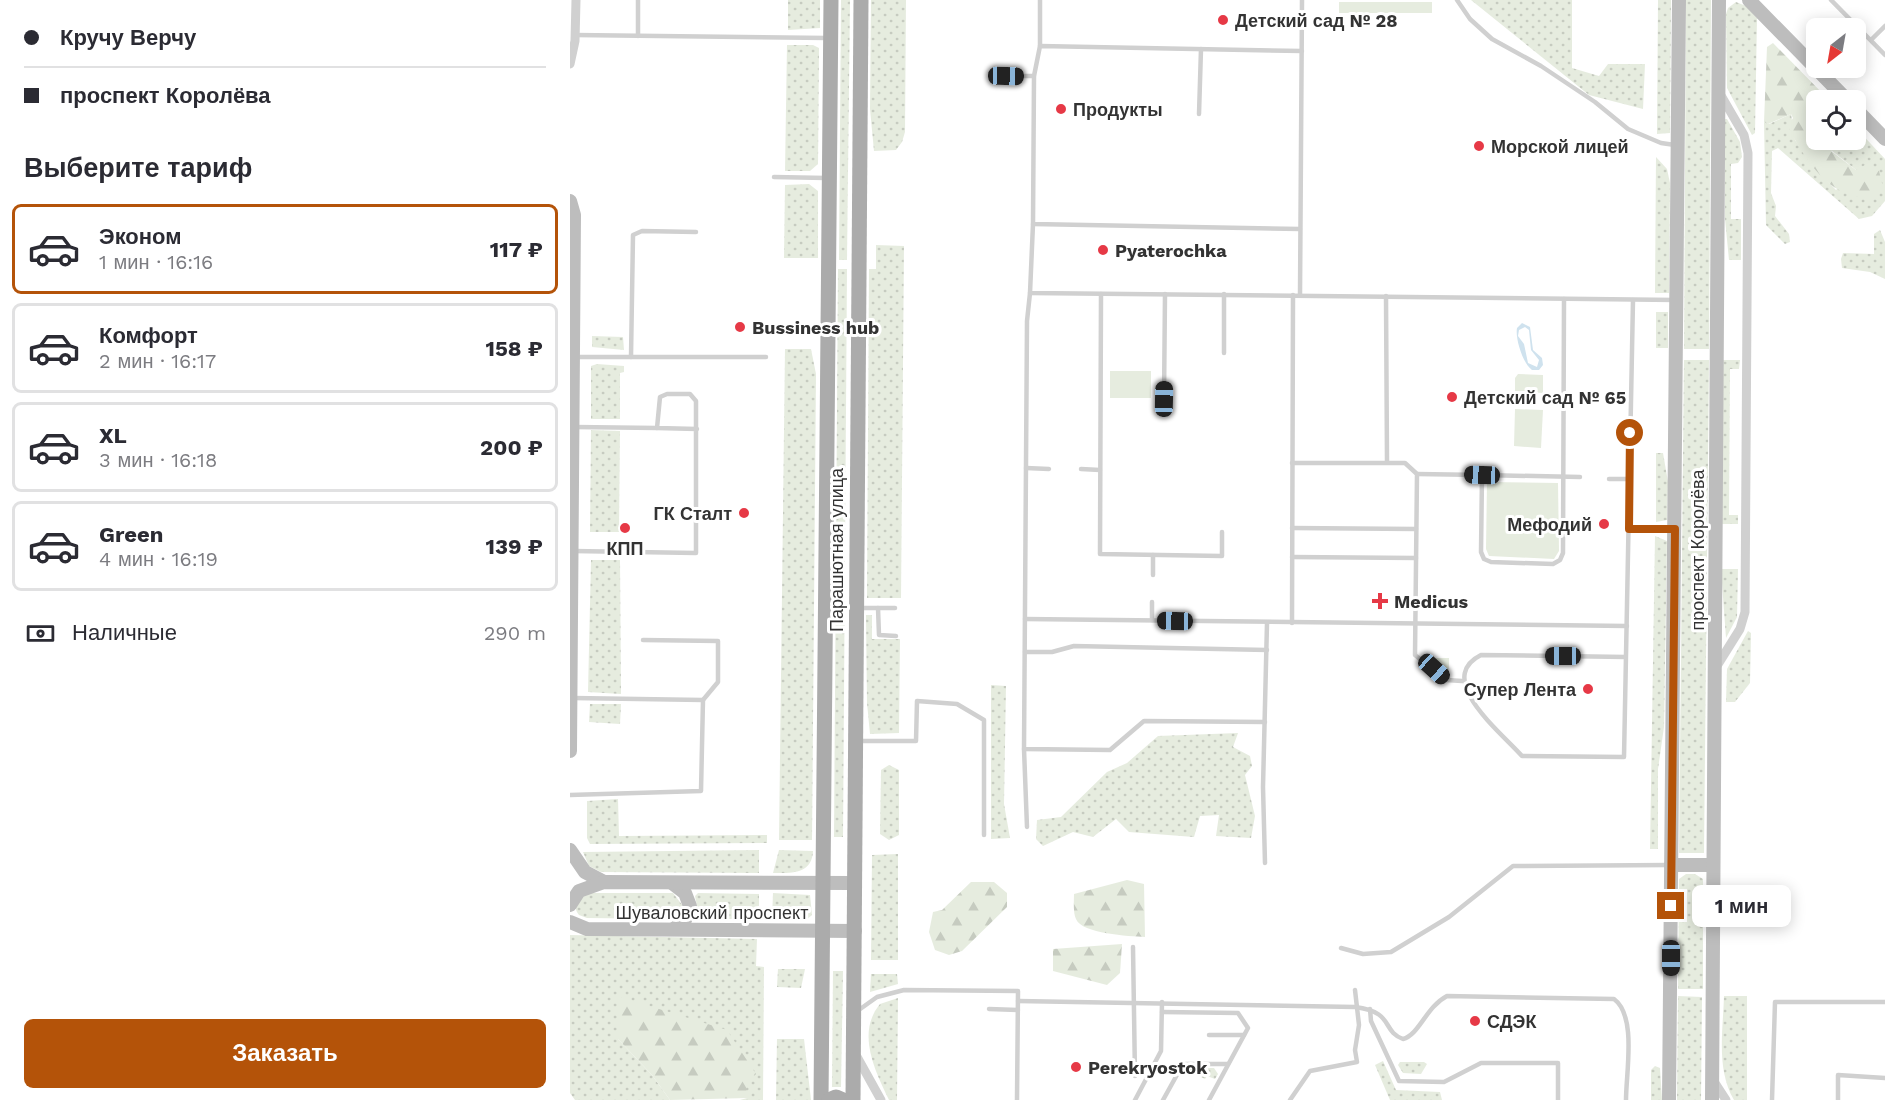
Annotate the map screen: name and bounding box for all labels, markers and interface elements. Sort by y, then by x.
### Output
place label: Детский сад № 28 [1235,10,1398,31]
marker: Детский сад № 28 [1216,13,1230,27]
north arrow [1806,18,1866,78]
map controls [1806,18,1866,150]
text: Кручу Верчу [60,25,196,50]
car [988,67,1024,85]
text: проспект Королёва [60,83,271,108]
button: locate [1806,90,1866,150]
place label: Продукты [1073,99,1163,120]
marker: Продукты [1054,102,1068,116]
place label: Морской лицей [1491,136,1629,157]
marker: Морской лицей [1472,139,1486,153]
text: Выберите тариф [24,152,252,184]
icon: car [27,222,81,276]
text: Эконом [99,224,182,249]
text: 117 ₽ [490,237,543,262]
place label: Pyaterochka [1115,240,1227,261]
marker: Pyaterochka [1096,243,1110,257]
text: 1 мин · 16:16 [99,250,213,274]
place label: Bussiness hub [752,317,879,338]
marker: Bussiness hub [733,320,747,334]
icon: car [27,321,81,375]
text: Комфорт [99,323,198,348]
text: 158 ₽ [485,336,543,361]
text: 2 мин · 16:17 [99,349,216,373]
car [1155,381,1173,417]
place label: Детский сад № 65 [1464,387,1626,408]
marker: Детский сад № 65 [1445,390,1459,404]
route start [1616,419,1643,446]
icon: car [27,420,81,474]
text: XL [99,423,127,448]
text: 200 ₽ [480,435,543,460]
text: 3 мин · 16:18 [99,448,217,472]
car [1464,465,1500,485]
street label: Парашютная улица [826,467,847,632]
street label: проспект Королёва [1687,469,1708,631]
place label: ГК Сталт [654,503,732,524]
marker: ГК Сталт [737,506,751,520]
place label: Мефодий [1507,514,1592,535]
marker: Мефодий [1597,517,1611,531]
icon: car [27,519,81,573]
marker: КПП [618,521,632,535]
text: Green [99,522,163,547]
text: 139 ₽ [485,534,543,559]
place label: КПП [607,538,643,559]
text: 4 мин · 16:19 [99,547,218,571]
place label: Medicus [1394,591,1469,612]
marker: Medicus [1371,592,1389,610]
car [1157,612,1193,630]
icon: cash [24,617,57,650]
text: Наличные [72,620,177,645]
text: 290 m [484,621,546,645]
car [1545,647,1581,665]
car [1415,650,1453,688]
place label: Супер Лента [1464,679,1577,700]
marker: Супер Лента [1581,682,1595,696]
callout: 1 мин [1692,885,1791,927]
route end [1657,892,1684,919]
text: 1 мин [1715,894,1768,918]
street label: Шуваловский проспект [616,902,808,923]
car [1662,940,1680,976]
place label: СДЭК [1487,1011,1537,1032]
marker: СДЭК [1468,1014,1482,1028]
button: Заказать [24,1019,546,1088]
place label: Perekryostok [1088,1057,1208,1078]
marker: Perekryostok [1069,1060,1083,1074]

